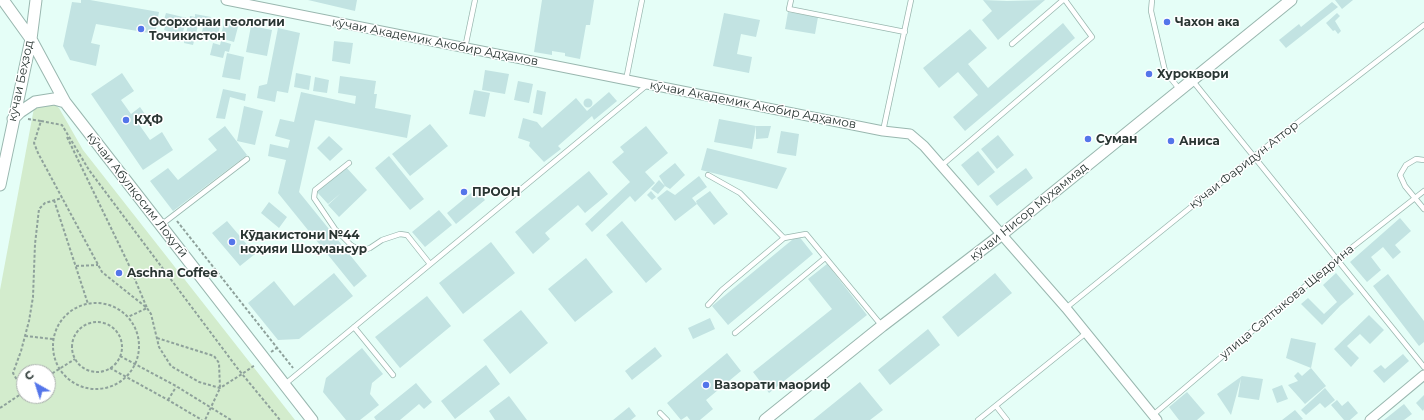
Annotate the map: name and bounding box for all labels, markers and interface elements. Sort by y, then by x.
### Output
place label: Осорхонаи геологии Точикистон [149,15,285,43]
street label: кӯчаи Академик Акобир Адҳамов [331,15,539,69]
place label: Чахон ака [1175,15,1240,29]
marker: Чахон ака [1162,17,1172,27]
marker: Осорхонаи геологии Точикистон [136,24,146,34]
street label: кӯчаи Беҳзод [5,39,37,123]
place label: Хуроквори [1157,67,1229,81]
marker: Хуроквори [1144,69,1154,79]
street label: кӯчаи Академик Акобир Адҳамов [649,78,857,132]
place label: КҲФ [134,113,163,127]
marker: КҲФ [121,115,131,125]
street label: кӯчаи Фаридун Аттор [1186,118,1302,212]
street label: кӯчаи Абулқосим Лоҳутӣ [84,129,190,261]
place label: Суман [1096,132,1137,146]
marker: Суман [1083,134,1093,144]
place label: Аниса [1179,134,1220,148]
marker: Аниса [1166,136,1176,146]
street label: кӯчаи Нисор Муҳаммад [967,160,1091,264]
place label: ПРООН [472,185,520,199]
marker: ПРООН [459,187,469,197]
place label: Кӯдакистони №44 ноҳияи Шоҳмансур [240,228,367,256]
marker: Кӯдакистони №44 ноҳияи Шоҳмансур [227,237,237,247]
street label: улица Салтыкова Щедрина [1217,242,1357,362]
place label: Aschna Coffee [127,266,218,280]
marker: Aschna Coffee [114,268,124,278]
north arrow [16,364,56,404]
text: С [22,367,37,383]
place label: Вазорати маориф [714,378,830,392]
marker: Вазорати маориф [701,380,711,390]

